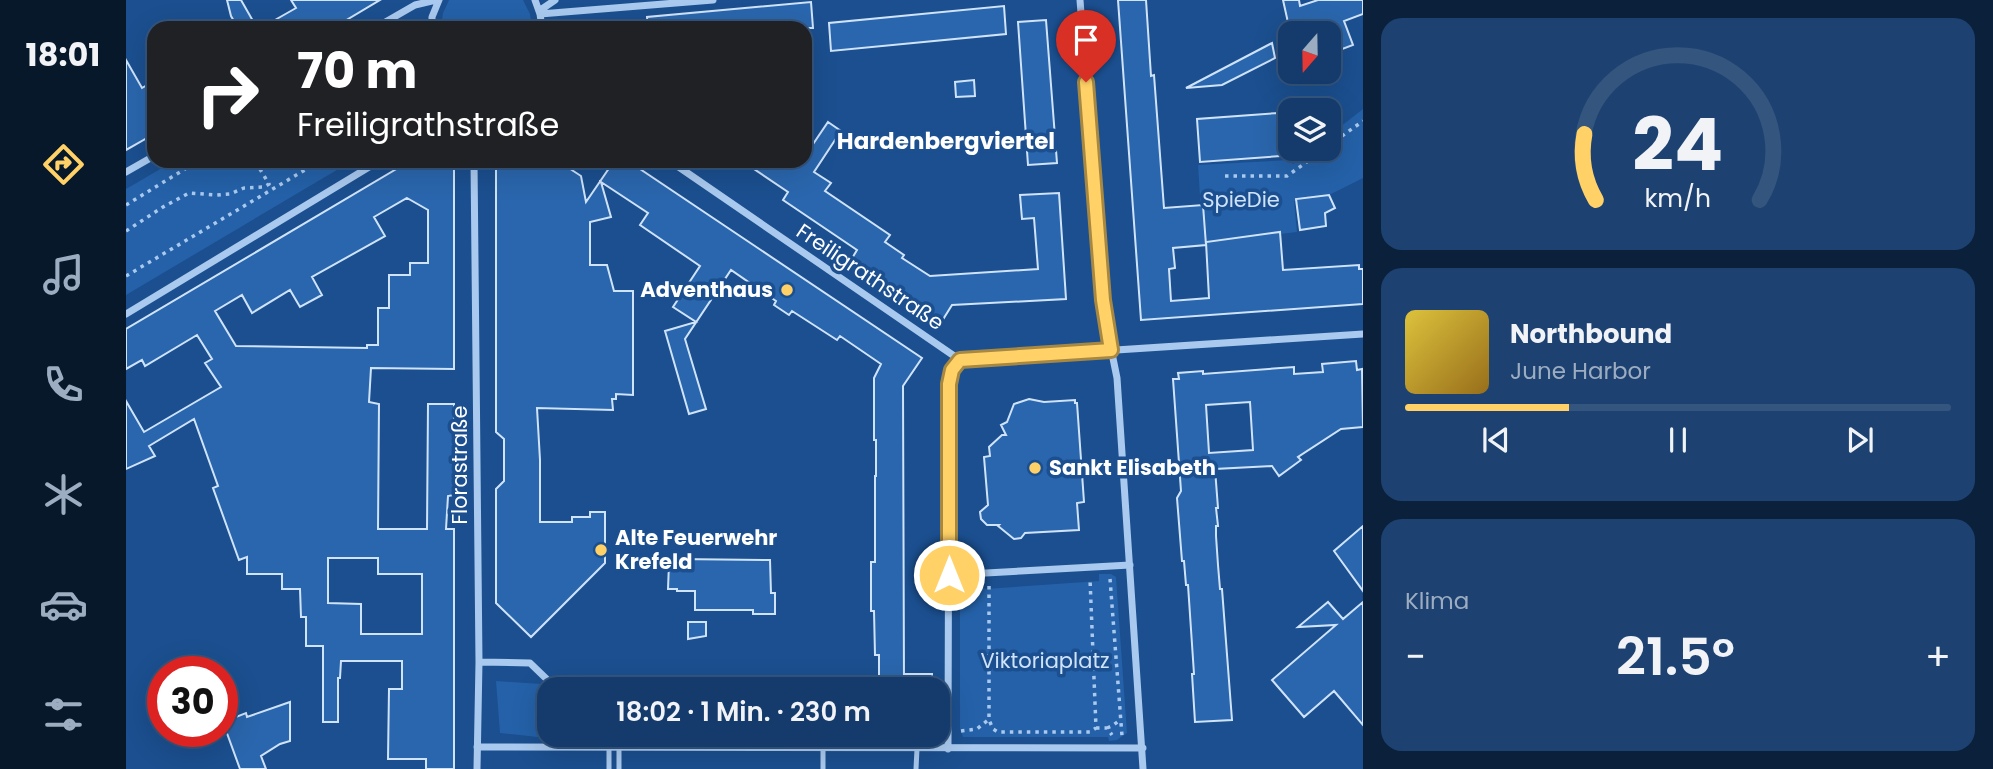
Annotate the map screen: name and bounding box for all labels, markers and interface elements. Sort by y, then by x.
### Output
pin [1056,10,1116,82]
icon: arrive [1067,21,1105,59]
north arrow [1278,21,1340,84]
map controls [1278,21,1341,161]
text: 18:01 [26,32,100,77]
text: 70 m [297,37,417,105]
icon: right [182,49,273,140]
text: 24 [1633,95,1723,196]
button: layers [1278,98,1341,161]
text: Freiligrathstraße [297,102,559,147]
district label: Hardenbergviertel [837,125,1055,157]
icon: directions [39,140,88,189]
text: km/h [1645,181,1711,216]
park label: SpieDie [1202,185,1280,214]
street label: Freiligrathstraße [791,216,950,337]
icon: music [39,250,88,299]
place label: Adventhaus [640,275,773,304]
marker: Adventhaus [779,282,795,298]
text: Northbound [1510,316,1672,352]
text: June Harbor [1510,355,1651,387]
icon: phone [39,360,88,409]
street label: Florastraße [445,405,474,525]
icon: previous [1477,421,1515,459]
icon: pause [1659,421,1697,459]
icon: next [1841,421,1879,459]
place label: Sankt Elisabeth [1049,453,1216,482]
marker: Sankt Elisabeth [1027,460,1043,476]
icon: climate [39,470,88,519]
place label: Alte Feuerwehr Krefeld [615,523,777,576]
position arrow [912,538,986,612]
marker: Alte Feuerwehr Krefeld [593,542,609,558]
icon: car [39,580,88,629]
text: Klima [1405,585,1469,617]
text: 21.5° [1616,620,1735,693]
text: − [1405,630,1426,683]
text: + [1925,630,1951,683]
park label: Viktoriaplatz [980,646,1110,675]
speed limit sign: 30 [147,656,238,747]
icon: filters [39,690,88,739]
text: 18:02 · 1 Min. · 230 m [616,694,871,730]

